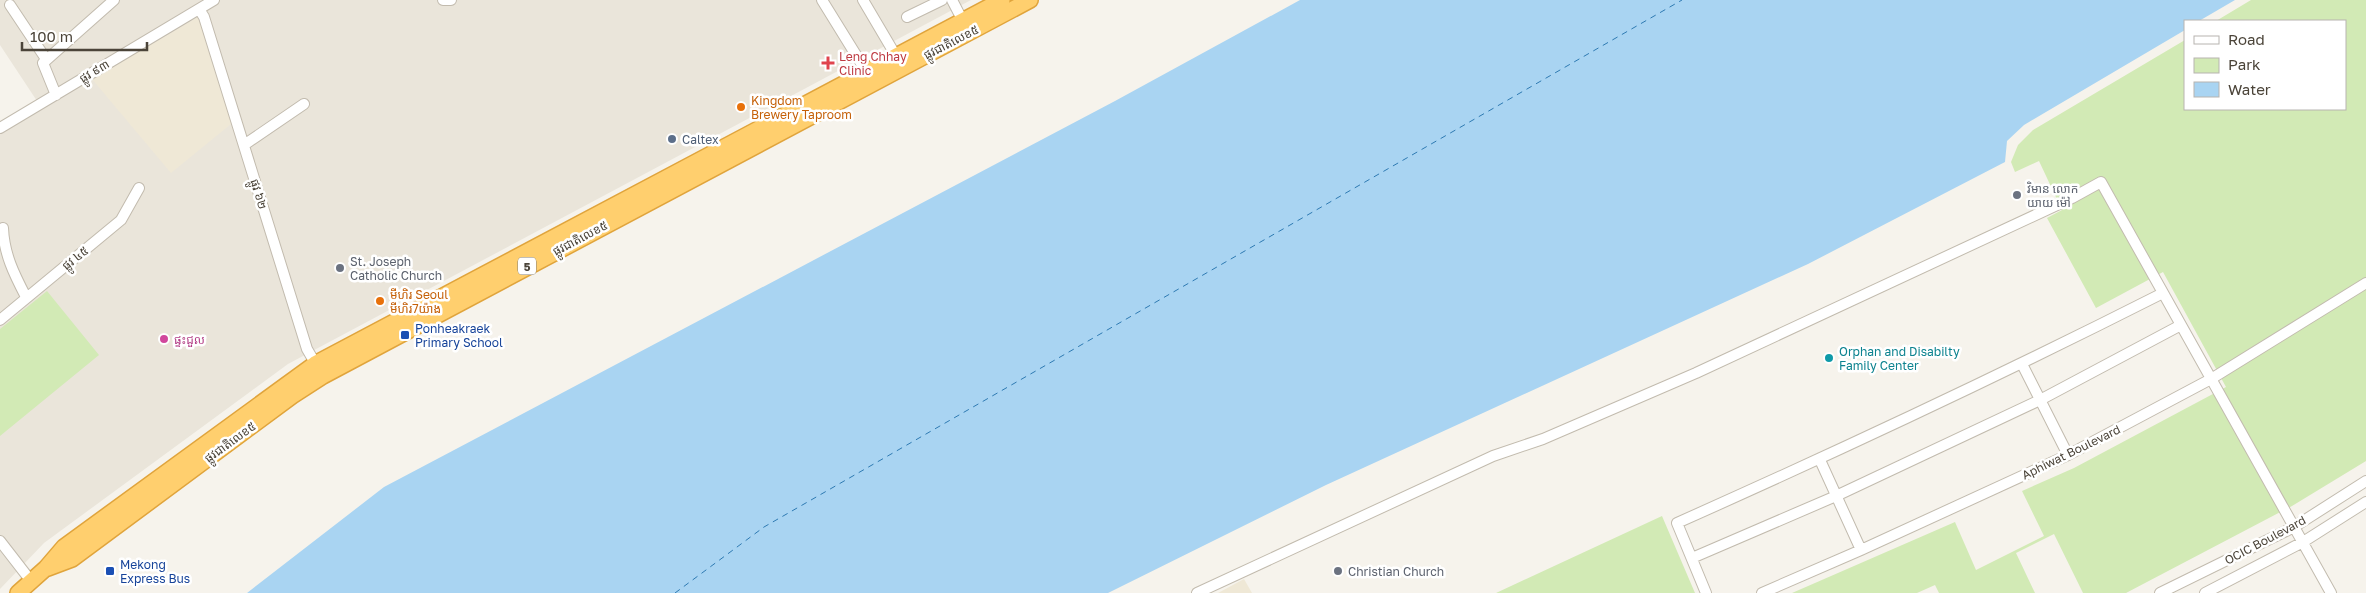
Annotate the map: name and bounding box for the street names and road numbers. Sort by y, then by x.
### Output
street label: ផ្លូវជាតិលេខ៥ [921,22,983,65]
street label: ផ្លូវ ៩៣ [76,56,114,89]
street label: ផ្លូវ ៦២ [244,177,271,212]
street label: ផ្លូវជាតិលេខ៥ [550,217,612,262]
street label: ផ្លូវ ៤៥ [59,243,94,276]
road number: 5 [518,258,536,274]
street label: ផ្លូវជាតិលេខ៥ [201,418,261,469]
street label: Aphiwat Boulevard [2019,422,2123,482]
street label: OCIC Boulevard [2222,512,2308,568]

